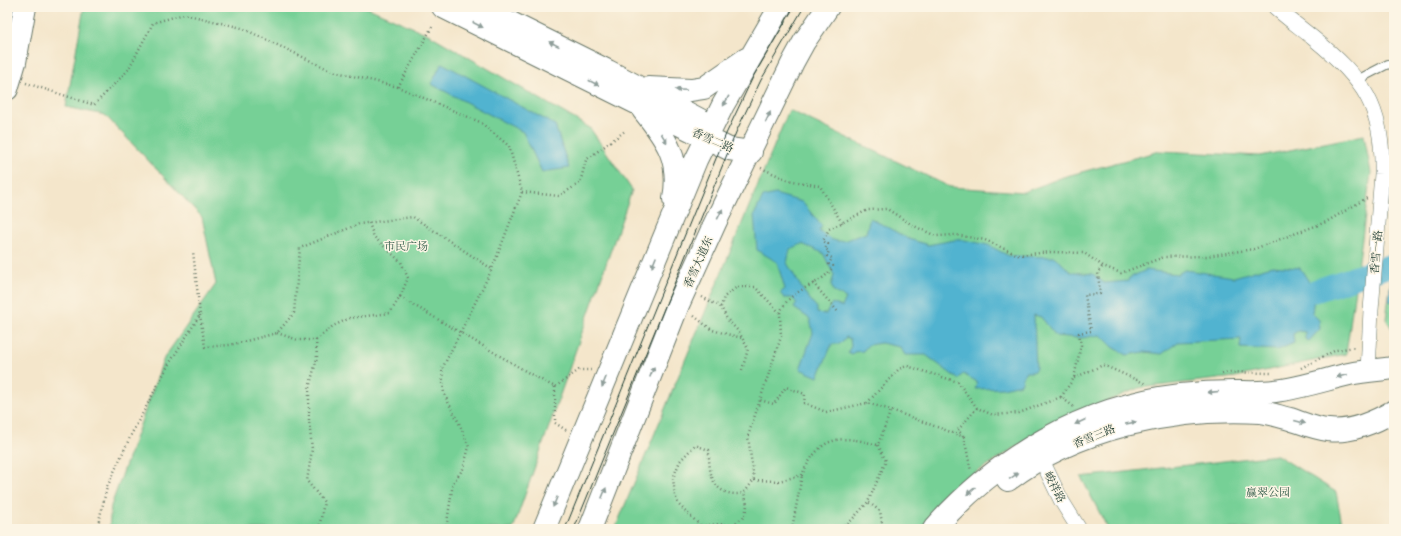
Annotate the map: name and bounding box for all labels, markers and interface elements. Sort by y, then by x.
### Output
one-way arrow [472,22,484,28]
one-way arrow [548,41,560,47]
one-way arrow [588,80,600,86]
one-way arrow [675,86,687,93]
one-way arrow [722,95,729,107]
one-way arrow [765,111,771,123]
street label: 香雪二路 [690,125,736,155]
one-way arrow [660,133,668,143]
one-way arrow [717,208,723,220]
street label: 香雪一路 [1367,229,1385,275]
street label: 香雪大道东 [680,234,716,290]
park label: 市民广场 [384,239,428,253]
one-way arrow [651,256,657,267]
one-way arrow [649,366,655,377]
one-way arrow [1336,374,1348,380]
one-way arrow [601,377,607,389]
one-way arrow [1207,389,1219,396]
one-way arrow [1075,419,1086,425]
one-way arrow [1294,419,1306,425]
one-way arrow [1125,420,1137,426]
street label: 香雪三路 [1071,421,1117,451]
street label: 峻祥路 [1041,469,1069,505]
one-way arrow [1008,473,1019,480]
park label: 赢翠公园 [1246,485,1290,499]
one-way arrow [601,487,607,498]
one-way arrow [966,487,976,496]
one-way arrow [551,497,557,509]

